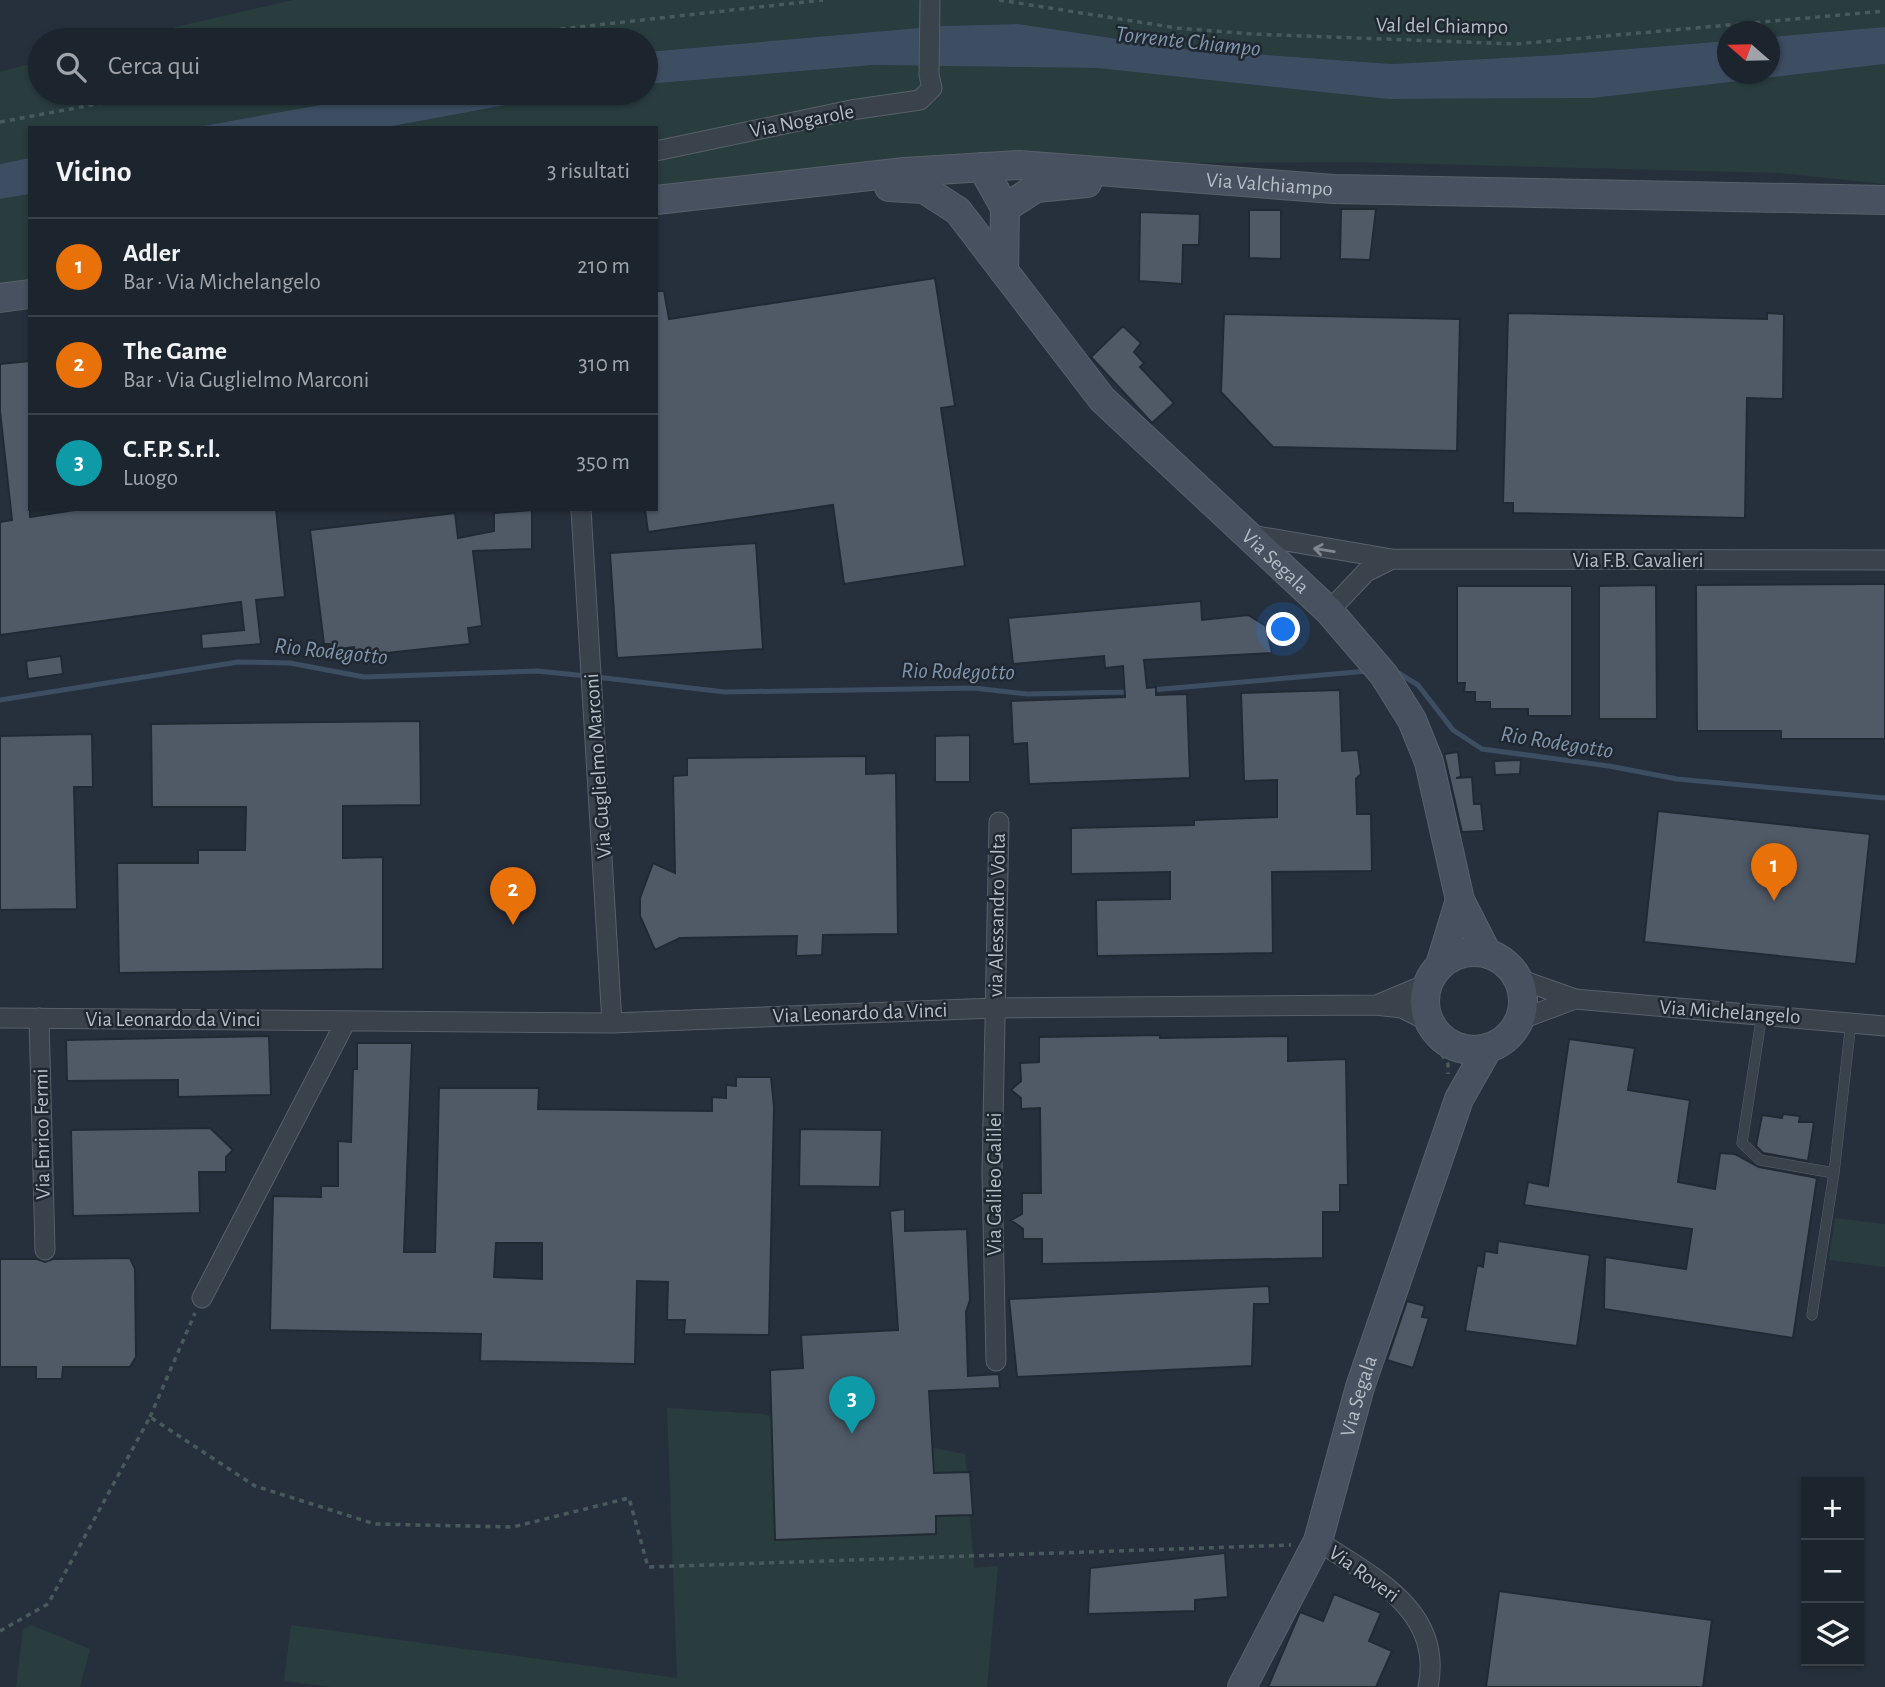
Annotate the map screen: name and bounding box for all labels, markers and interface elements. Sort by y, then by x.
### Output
street label: Val del Chiampo [1376,14,1508,38]
north arrow [1717,21,1780,84]
water label: Torrente Chiampo [1114,23,1262,61]
search box [28,28,658,105]
icon: search [52,48,90,86]
text: Cerca qui [108,53,200,79]
street label: Via Nogarole [748,101,856,141]
text: Vicino [56,157,132,187]
text: 3 risultati [547,160,630,183]
street label: Via Valchiampo [1205,169,1334,199]
text: Adler [123,240,180,266]
text: 1 [75,255,83,278]
text: 210 m [577,255,630,278]
text: Bar · Via Michelangelo [123,271,321,294]
text: The Game [123,338,227,364]
text: 2 [74,353,84,376]
text: 310 m [578,353,630,376]
text: Bar · Via Guglielmo Marconi [123,369,369,392]
text: C.F.P. S.r.l. [123,436,221,462]
text: 3 [74,451,84,474]
text: 350 m [577,451,630,474]
text: Luogo [123,467,178,490]
street label: Via Segala [1238,525,1314,598]
one-way arrow [1313,543,1336,556]
street label: Via F.B. Cavalieri [1573,550,1703,571]
your location [1266,612,1300,646]
water label: Rio Rodegotto [273,635,389,669]
water label: Rio Rodegotto [901,660,1015,684]
street label: Via Guglielmo Marconi [581,673,615,859]
water label: Rio Rodegotto [1499,723,1615,763]
street label: via Alessandro Volta [985,832,1009,997]
pin: 1 [1751,843,1797,901]
pin: 2 [490,867,536,925]
street label: Via Michelangelo [1659,997,1801,1027]
street label: Via Leonardo da Vinci [772,999,948,1027]
street label: Via Leonardo da Vinci [85,1009,261,1030]
street label: Via Enrico Fermi [30,1068,54,1200]
street label: Via Galileo Galilei [984,1112,1005,1256]
street label: Via Segala [1336,1352,1381,1439]
pin: 3 [829,1376,875,1434]
map controls [1801,1477,1864,1666]
button: + [1801,1477,1864,1540]
button: − [1801,1540,1864,1603]
street label: Via Roveri [1325,1542,1403,1606]
button: layers [1801,1603,1864,1666]

